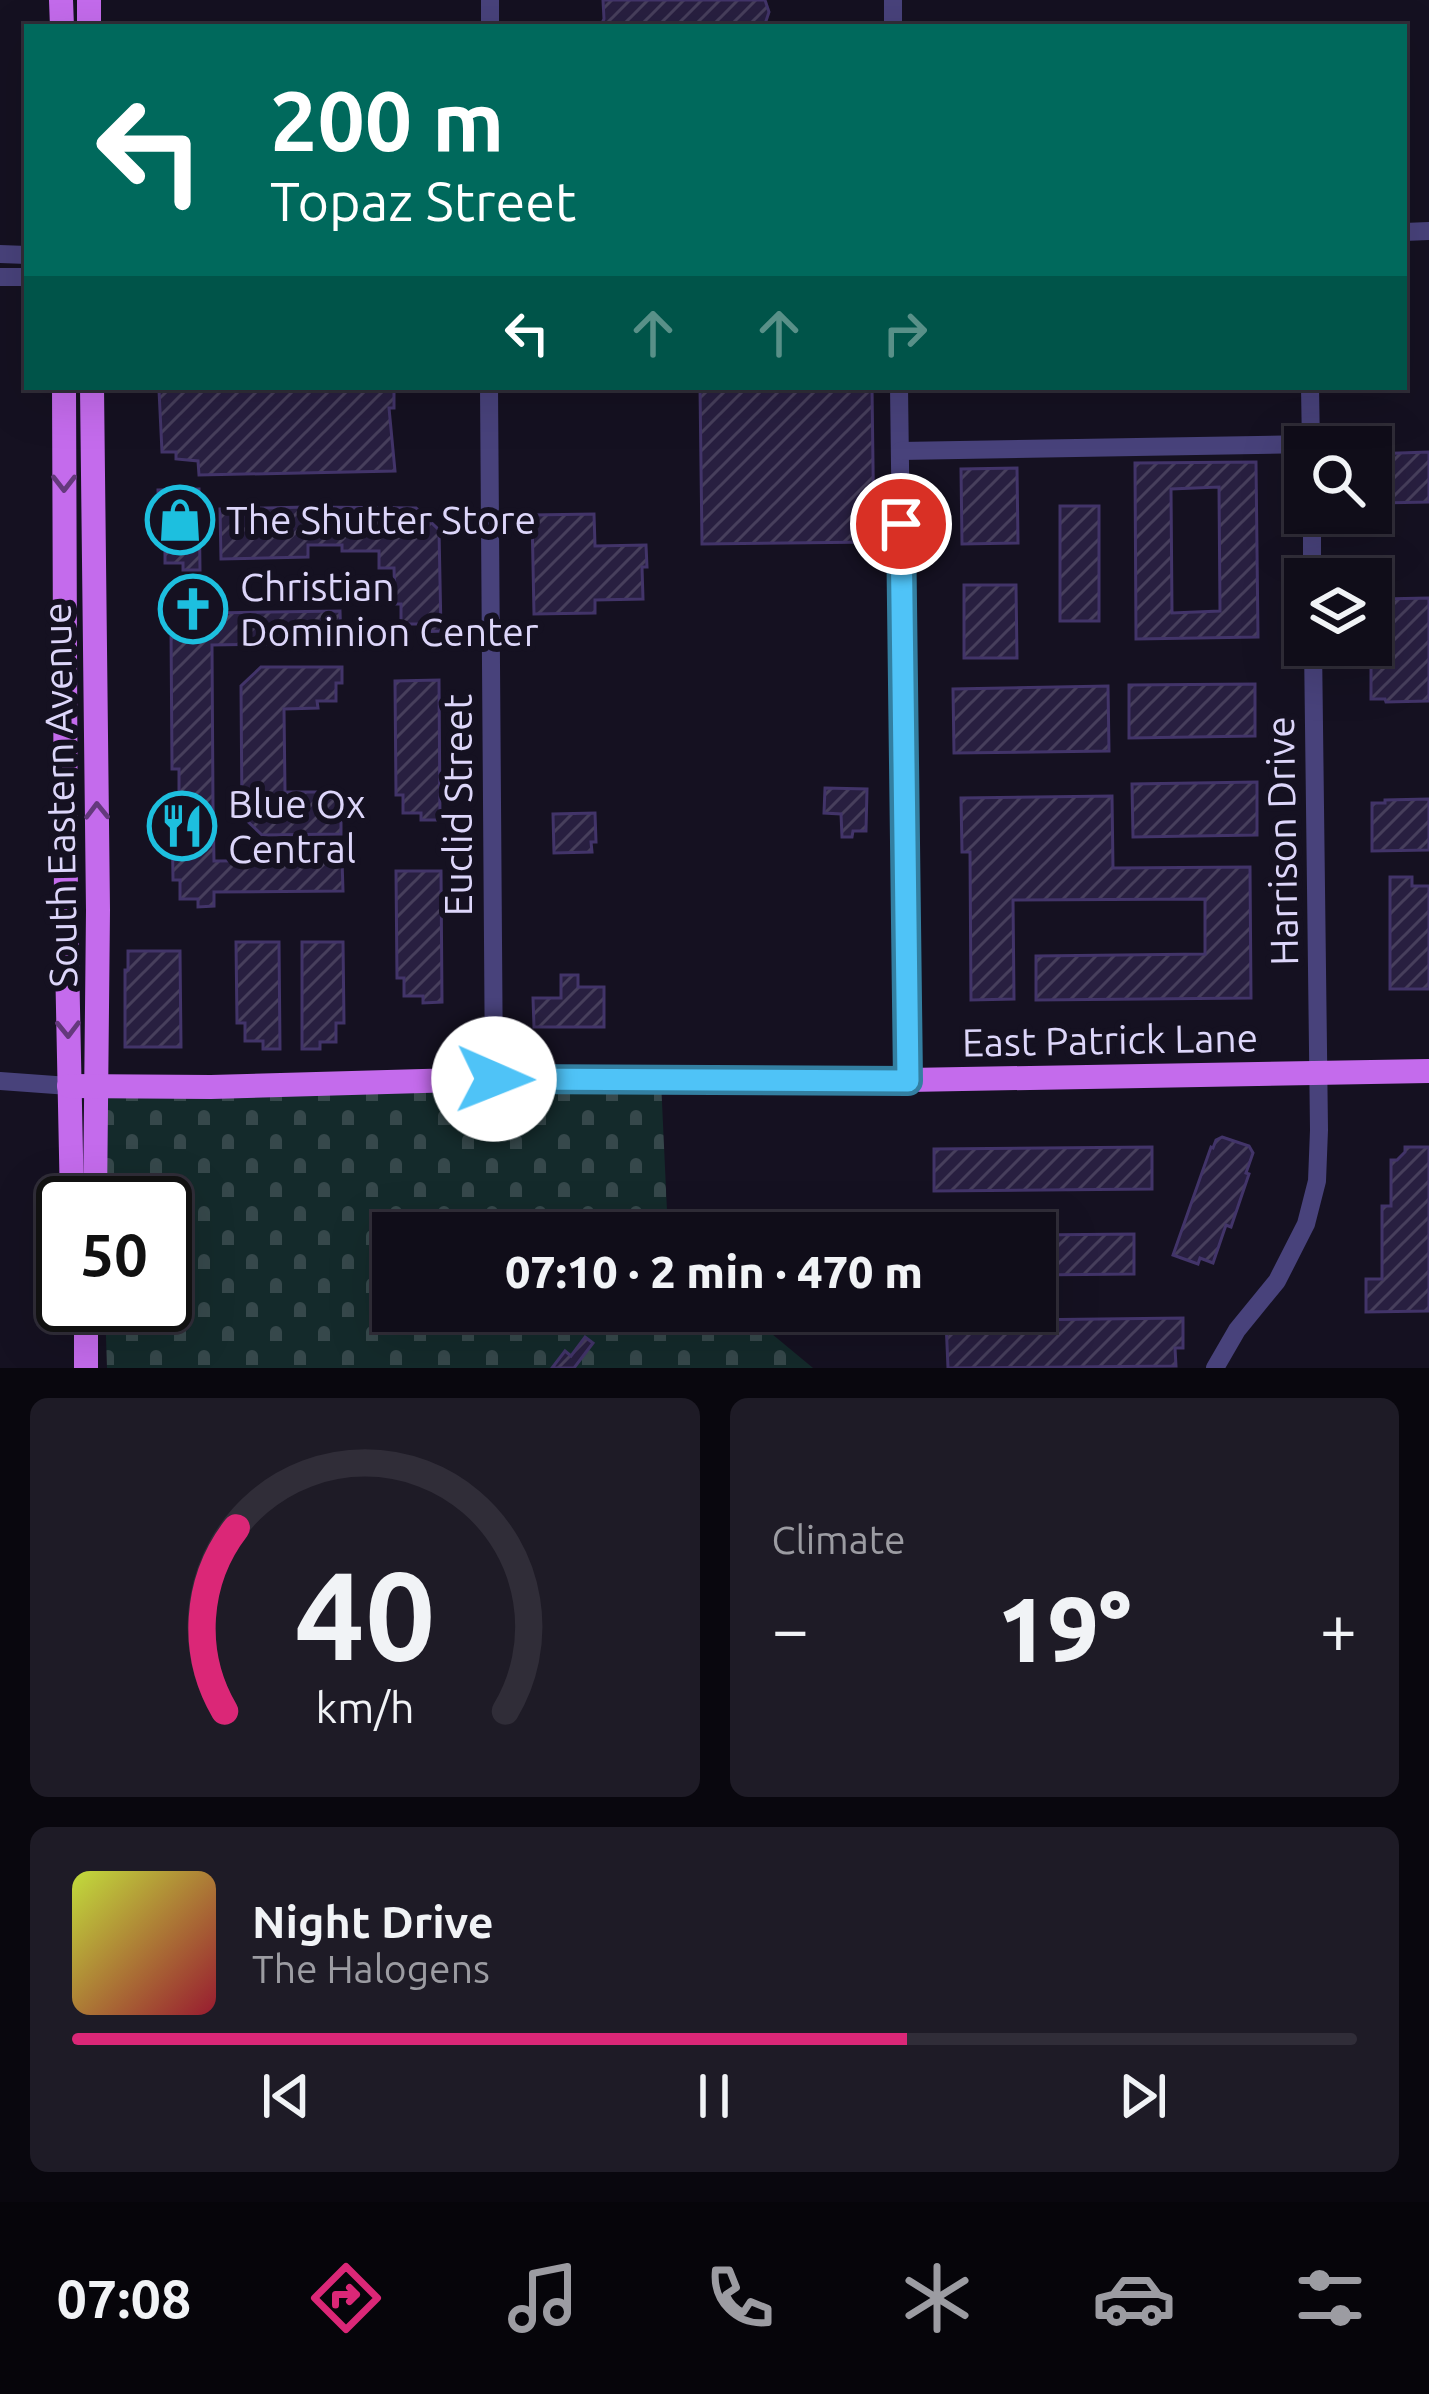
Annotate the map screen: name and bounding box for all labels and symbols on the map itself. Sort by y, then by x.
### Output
pin [850,473,952,575]
one-way arrow [51,475,77,493]
shop icon: The Shutter Store [145,485,215,555]
place label: The Shutter Store [226,498,536,541]
place label: Christian Dominion Center [240,565,539,653]
church icon: Christian Dominion Center [158,574,228,644]
street label: South Eastern Avenue [35,602,84,988]
street label: Euclid Street [436,694,479,916]
street label: Harrison Drive [1258,716,1305,966]
place label: Blue Ox Central [228,782,366,870]
restaurant icon: Blue Ox Central [147,791,217,861]
one-way arrow [84,801,110,819]
street label: East Patrick Lane [962,1015,1258,1064]
position arrow [431,1016,557,1142]
one-way arrow [54,1020,80,1039]
speed limit sign: 50 [36,1176,192,1332]

